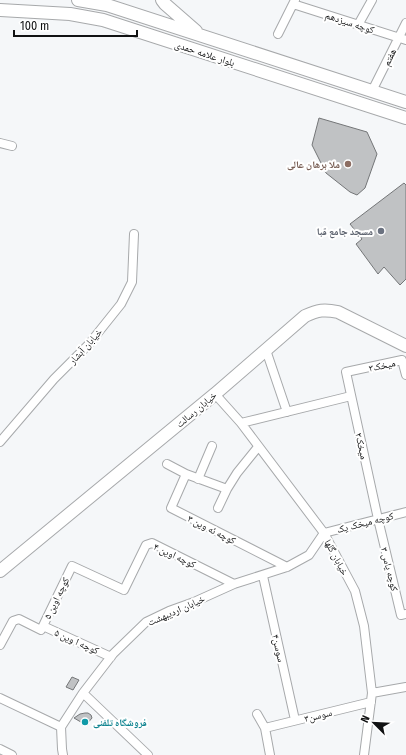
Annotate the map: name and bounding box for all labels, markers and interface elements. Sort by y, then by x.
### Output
street label: کوچه سیزدهم [323,9,376,37]
scale bar [14,12,137,38]
text: 100 m [20,19,49,33]
street label: بلوار علامه حمدی [173,39,236,69]
street label: هفتم [381,47,400,69]
place label: ملا برهان عالی [287,159,340,171]
marker: ملا برهان عالی [343,159,353,169]
place label: مسجد جامع قبا [317,226,373,239]
marker: مسجد جامع قبا [376,226,386,236]
street label: خیابان آبشار [66,326,105,368]
street label: میخک۳ [368,357,397,375]
street label: خیابان رسالت [174,389,220,430]
street label: میخک۲ [352,432,370,461]
street label: کوچه میخک یک [336,510,395,536]
street label: کوچه ئه وین ۳ [185,513,238,547]
street label: خیابان گلها [322,537,351,578]
street label: کوچه اوین ۴ [152,541,198,571]
street label: کوچه یاس ۳ [378,546,400,593]
street label: کوچه اوین ۵ [42,575,72,621]
street label: خیابان اردیبهشت [146,593,207,629]
street label: کوچه ا وین ۵ [52,627,101,657]
street label: سوسن۴ [269,633,287,664]
north arrow [354,703,394,743]
street label: سوسن۳ [303,707,334,725]
text: N [358,713,373,725]
marker: فروشگاه تلفنی [80,717,90,727]
place label: فروشگاه تلفنی [93,717,147,729]

